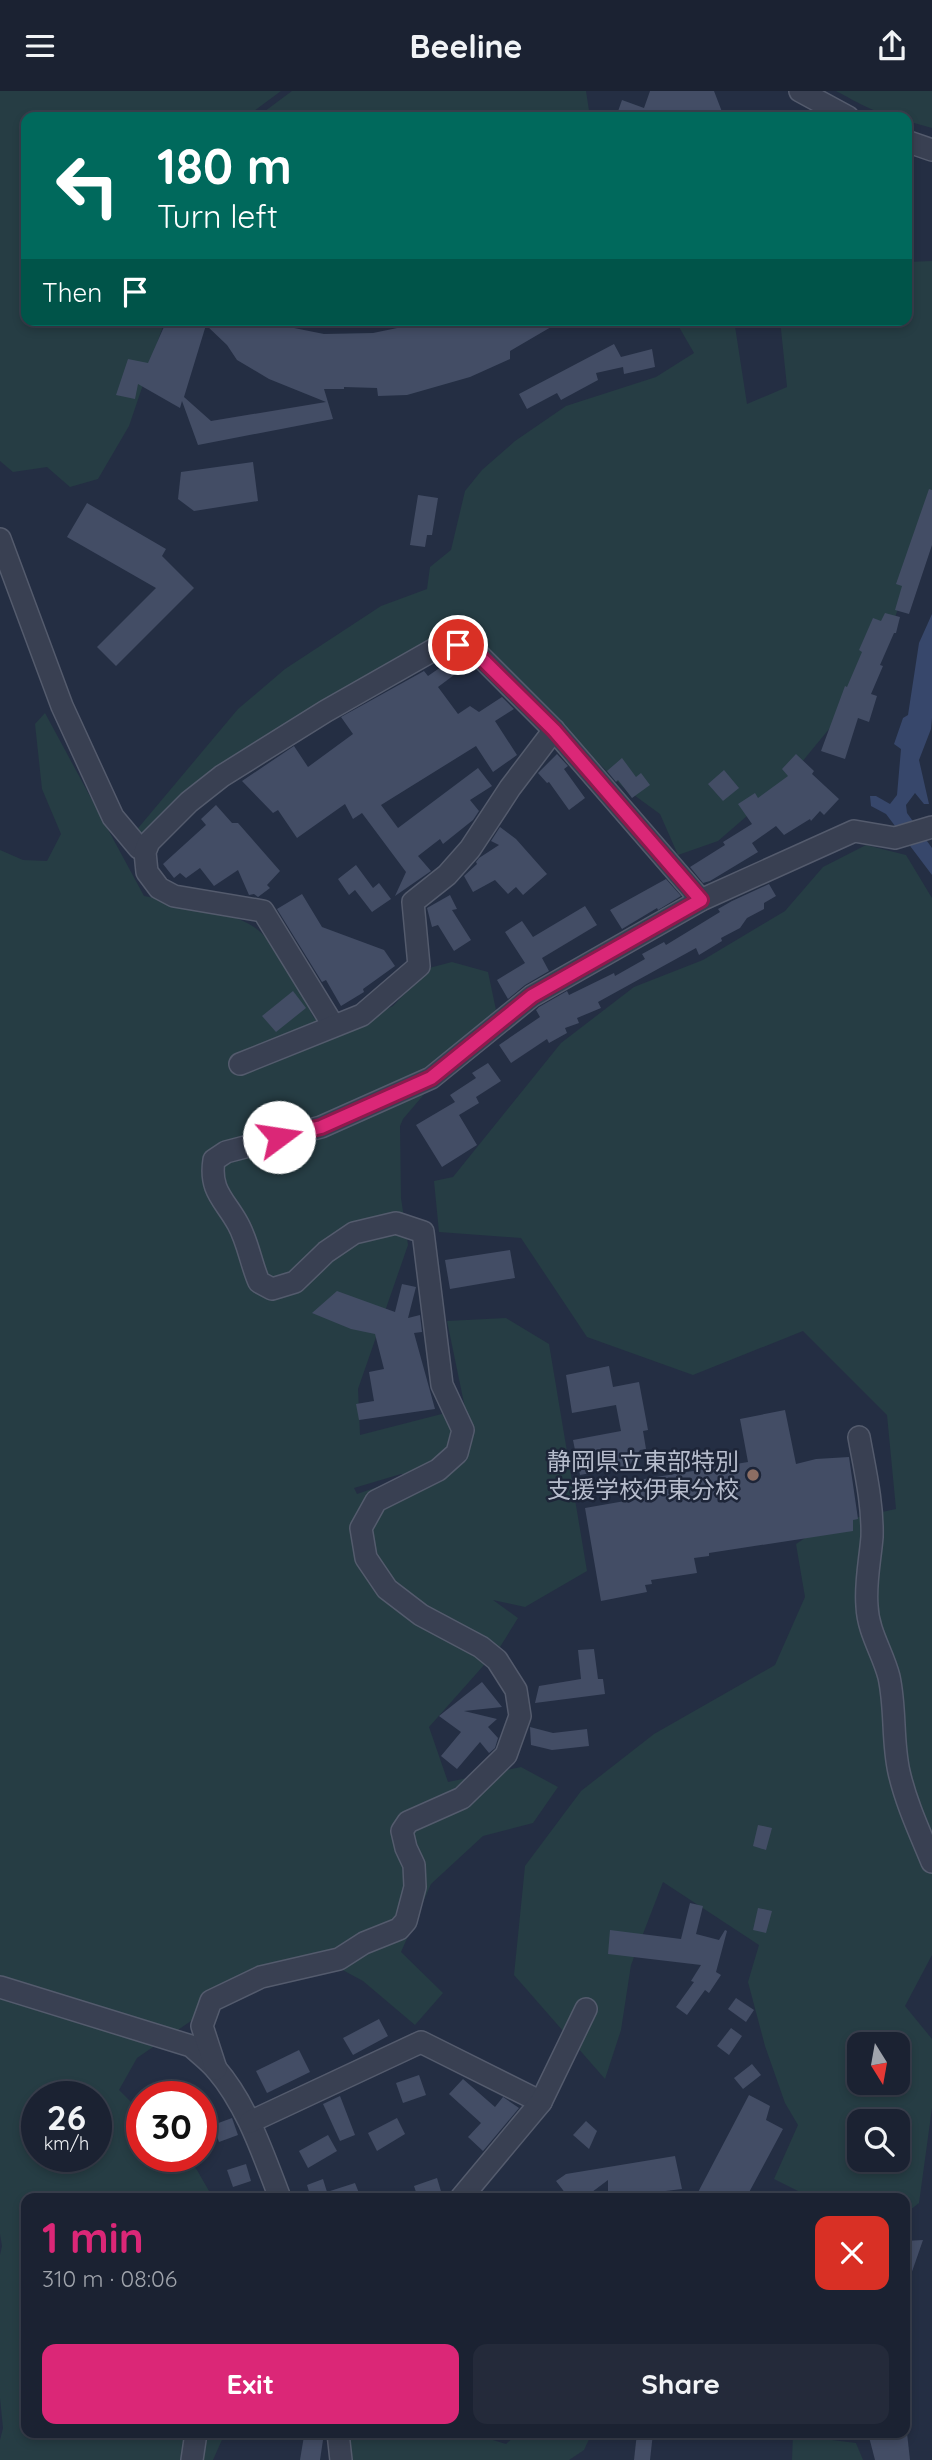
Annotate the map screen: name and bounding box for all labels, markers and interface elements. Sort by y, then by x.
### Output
text: Beeline [410,26,522,66]
icon: menu [21,27,59,65]
icon: share [873,27,911,65]
text: 180 m [157,135,292,196]
icon: left [42,140,133,231]
text: Turn left [157,196,278,236]
icon: arrive [116,273,154,311]
text: Then [42,276,102,309]
pin [428,615,488,675]
icon: arrive [439,626,477,664]
position arrow [242,1100,316,1174]
place label: 静岡県立東部特別 支援学校伊東分校 [547,1446,739,1504]
marker: 静岡県立東部特別 支援学校伊東分校 [745,1467,761,1483]
north arrow [847,2032,910,2095]
map controls [847,2032,910,2172]
speed limit sign: 30 [126,2081,217,2172]
text: 26 [47,2095,86,2139]
button: search [847,2109,910,2172]
text: km/h [44,2132,89,2155]
text: 1 min [42,2211,144,2264]
button: close [815,2216,889,2290]
text: 310 m · 08:06 [42,2264,177,2293]
button: Exit [42,2344,459,2424]
button: Share [473,2344,889,2424]

